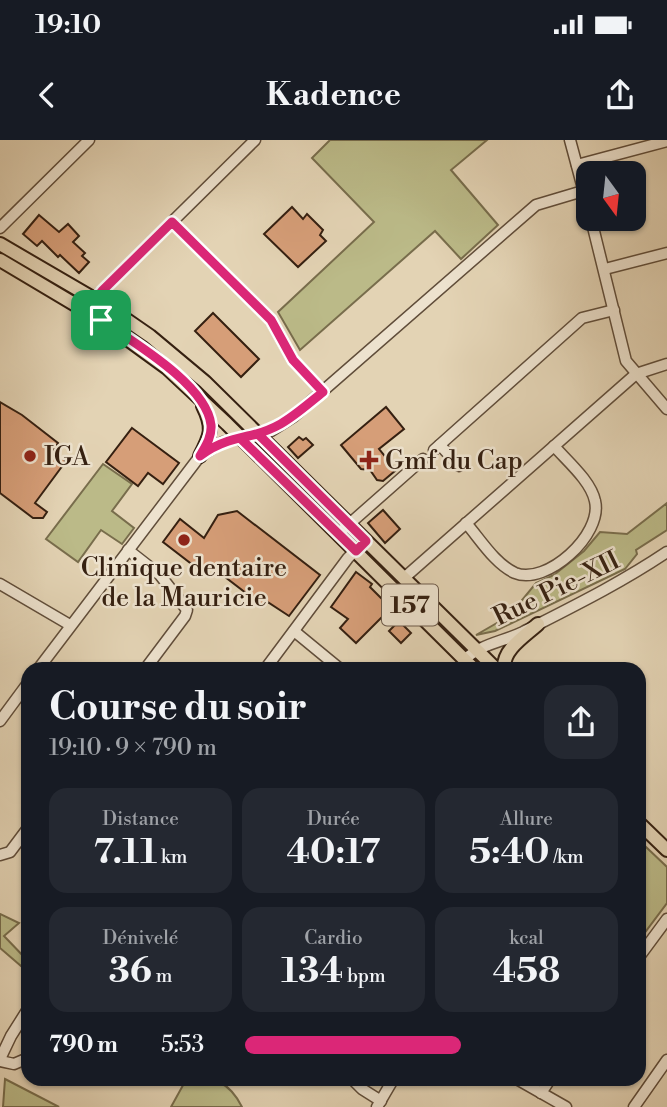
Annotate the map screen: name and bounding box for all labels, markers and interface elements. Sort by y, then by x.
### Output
text: 19:10 [35,9,101,41]
text: Kadence [266,75,401,115]
icon: back [28,76,66,114]
icon: share [601,76,639,114]
north arrow [576,161,646,231]
map controls [576,161,646,231]
pin [71,290,131,350]
icon: arrive [82,301,120,339]
place label: IGA [44,441,91,473]
place label: Gmf du Cap [385,445,523,477]
marker: IGA [22,448,38,464]
marker: Gmf du Cap [359,450,379,470]
marker: Clinique dentaire de la Mauricie [176,532,192,548]
street label: Rue Pie-XII [488,544,625,633]
place label: Clinique dentaire de la Mauricie [81,552,287,614]
road number: 157 [382,584,438,626]
text: Course du soir [49,684,307,731]
button: share [544,685,618,759]
text: 19:10 · 9 × 790 m [49,734,217,762]
text: Distance [102,807,179,831]
text: Durée [307,807,360,831]
text: Allure [500,807,553,831]
text: 7.11 [93,831,157,874]
text: 40:17 [287,831,380,874]
text: 5:40 [469,831,550,874]
text: km [157,845,188,869]
text: /km [550,845,584,869]
text: Dénivelé [103,926,178,950]
text: Cardio [304,926,363,950]
text: kcal [509,926,544,950]
text: 36 [109,950,152,993]
text: 134 [281,950,343,993]
text: 458 [493,950,560,993]
text: m [152,964,172,988]
text: bpm [343,964,386,988]
text: 790 m [49,1031,118,1059]
text: 5:53 [161,1031,204,1059]

